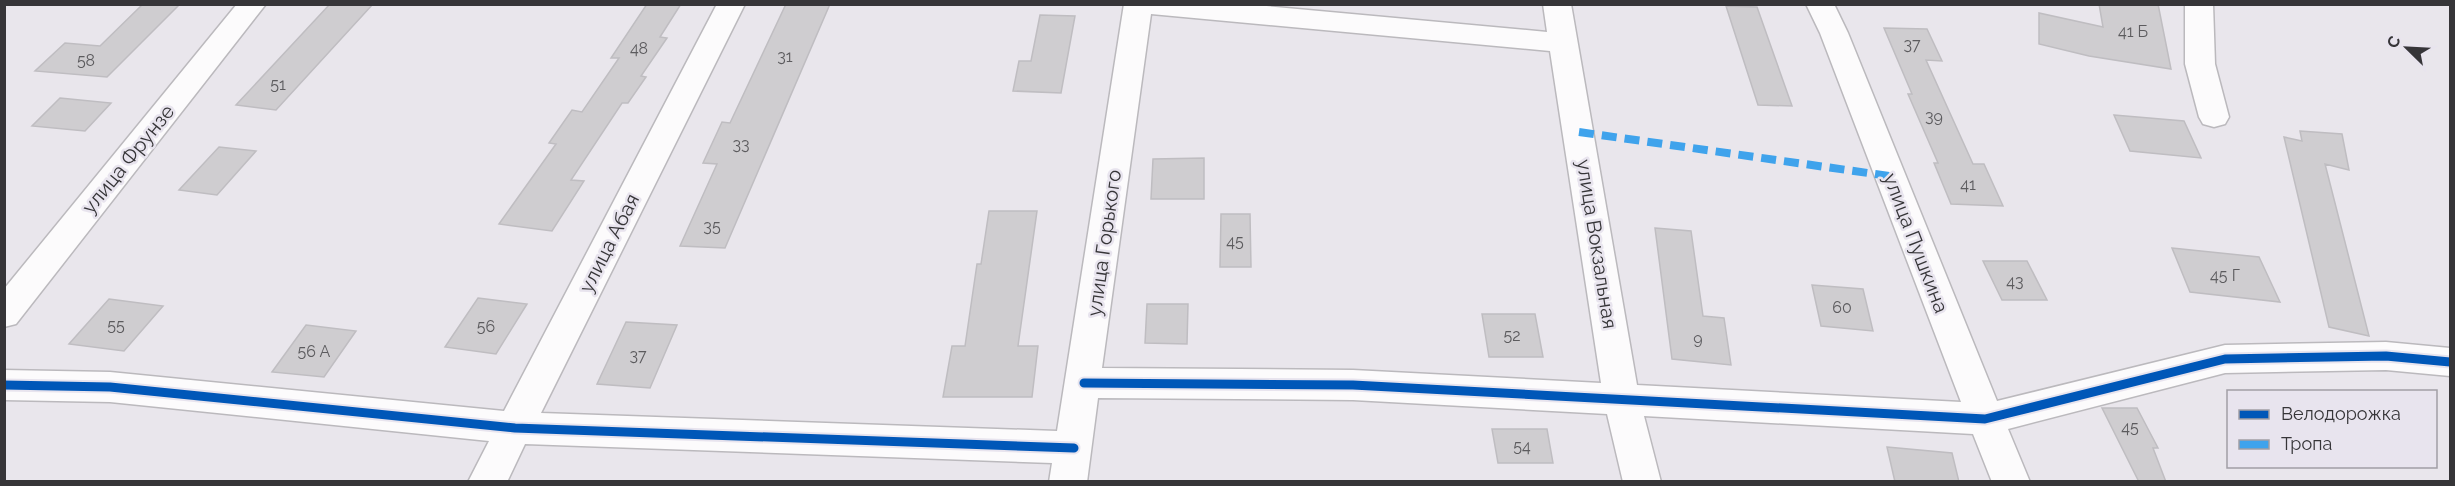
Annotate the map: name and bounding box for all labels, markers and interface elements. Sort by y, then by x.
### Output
north arrow [2377,18,2437,78]
house number: 41 Б [2118,22,2148,41]
text: С [2383,33,2405,51]
house number: 37 [1903,35,1921,54]
house number: 48 [630,39,648,58]
house number: 31 [777,47,793,66]
house number: 58 [77,51,95,70]
house number: 51 [270,75,286,94]
street label: улица Фрунзе [77,99,179,218]
house number: 39 [1925,107,1943,126]
house number: 33 [732,135,750,154]
street label: улица Вокзальная [1572,157,1622,331]
street label: улица Горького [1082,168,1126,318]
street label: улица Пушкина [1878,170,1954,316]
house number: 41 [1960,175,1976,194]
street label: улица Абая [574,190,644,296]
house number: 35 [703,217,721,236]
house number: 45 [1226,232,1244,251]
house number: 45 Г [2210,266,2240,285]
house number: 43 [2006,272,2024,291]
house number: 60 [1832,298,1852,317]
house number: 55 [107,316,125,335]
house number: 56 [477,317,495,336]
house number: 52 [1503,326,1521,345]
house number: 9 [1693,329,1703,348]
house number: 56 А [298,342,331,361]
house number: 37 [629,346,647,365]
legend [2227,390,2437,468]
text: Велодорожка [2281,403,2401,424]
house number: 45 [2121,418,2139,437]
text: Тропа [2281,433,2332,454]
house number: 54 [1513,437,1531,456]

